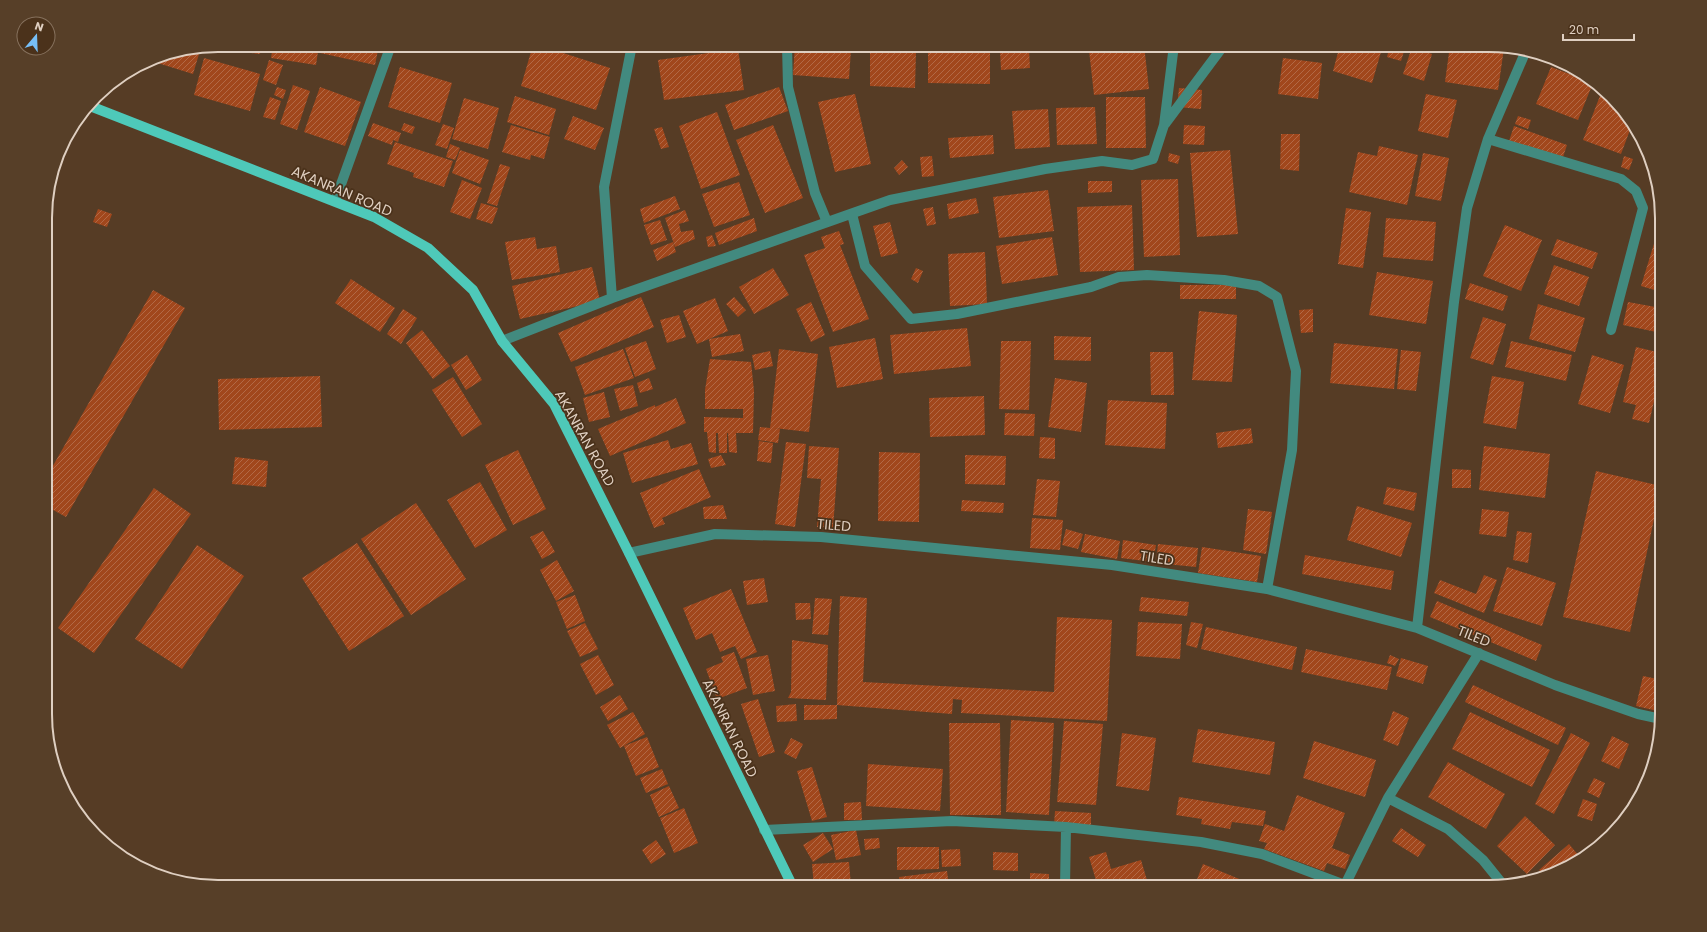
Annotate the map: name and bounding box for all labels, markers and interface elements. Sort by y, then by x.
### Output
north arrow [16,16,56,56]
scale bar [1563,16,1634,42]
text: N [33,18,46,35]
text: 20 m [1569,21,1599,38]
street label: AKANRAN ROAD [289,161,395,221]
street label: AKANRAN ROAD [550,386,620,490]
street label: TILED [816,514,852,536]
street label: TILED [1139,545,1176,571]
street label: TILED [1454,620,1494,652]
street label: AKANRAN ROAD [697,675,763,781]

